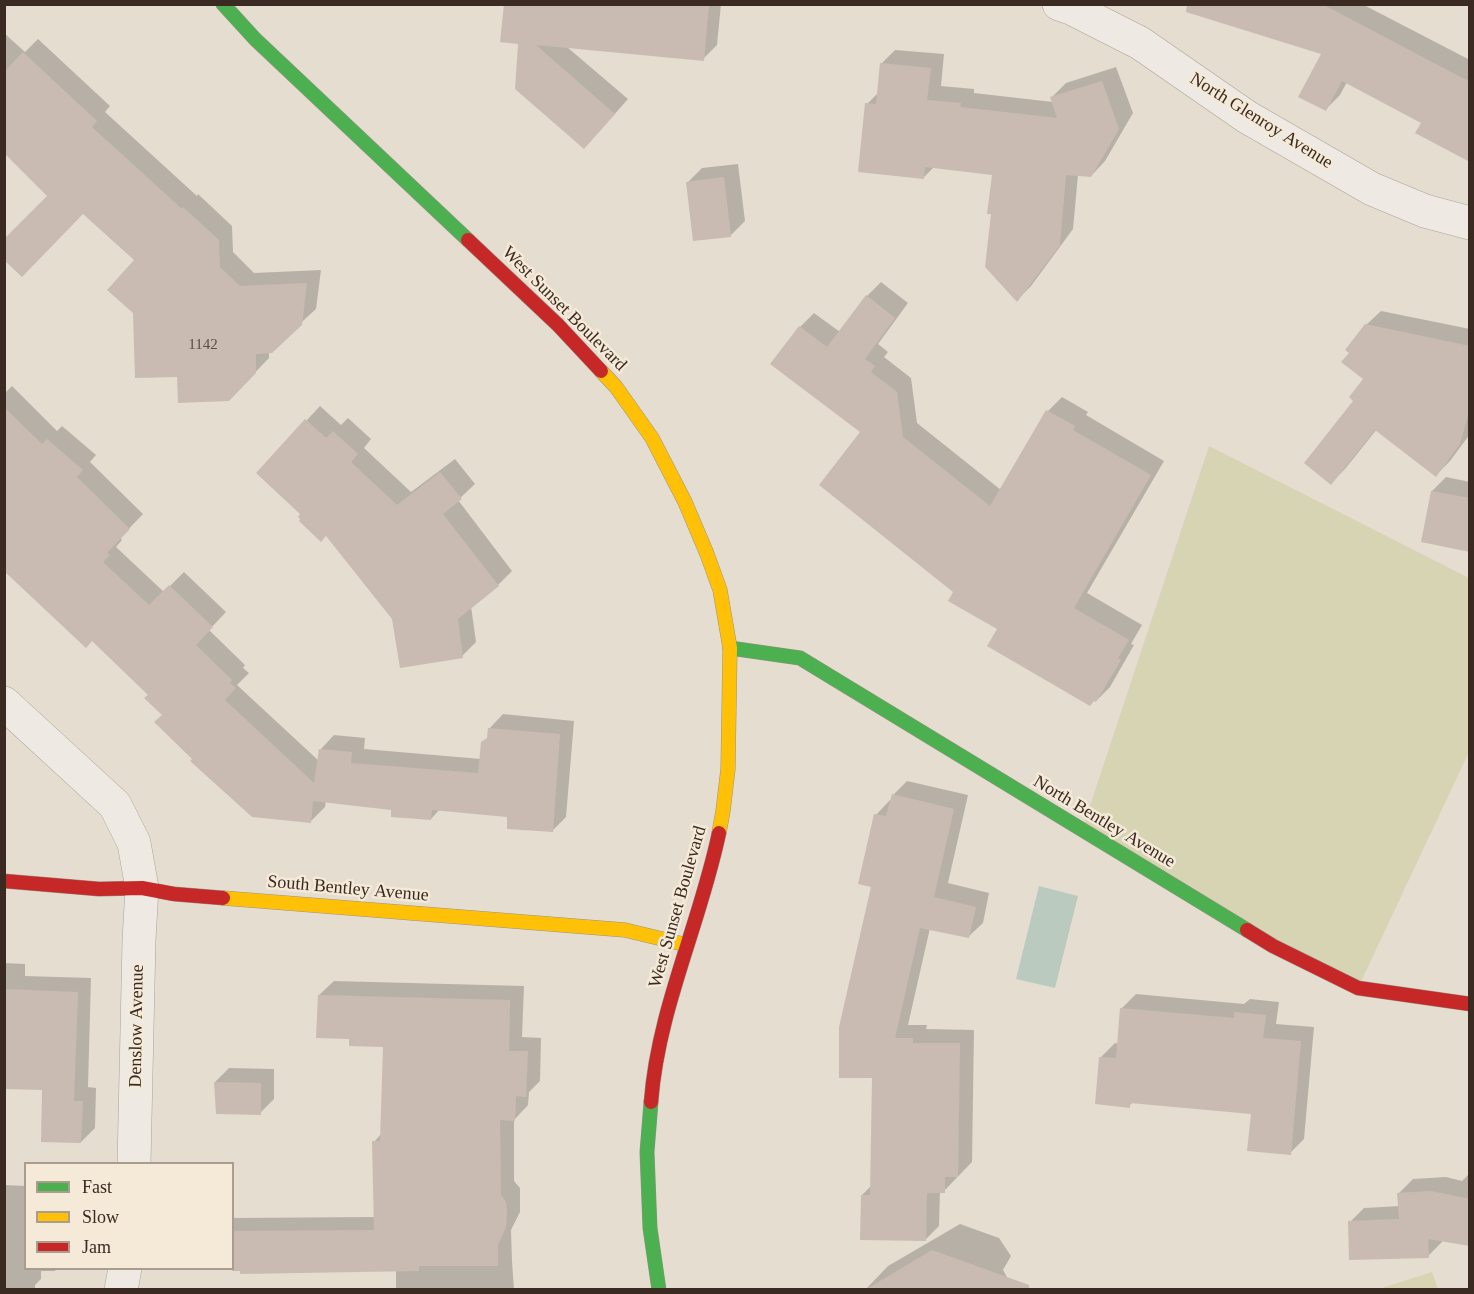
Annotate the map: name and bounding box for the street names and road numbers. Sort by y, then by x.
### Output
street label: North Glenroy Avenue [1185,68,1337,174]
street label: West Sunset Boulevard [497,242,631,376]
street label: North Bentley Avenue [1029,771,1179,873]
street label: West Sunset Boulevard [645,824,711,990]
street label: South Bentley Avenue [267,871,429,907]
street label: Denslow Avenue [125,964,149,1088]

